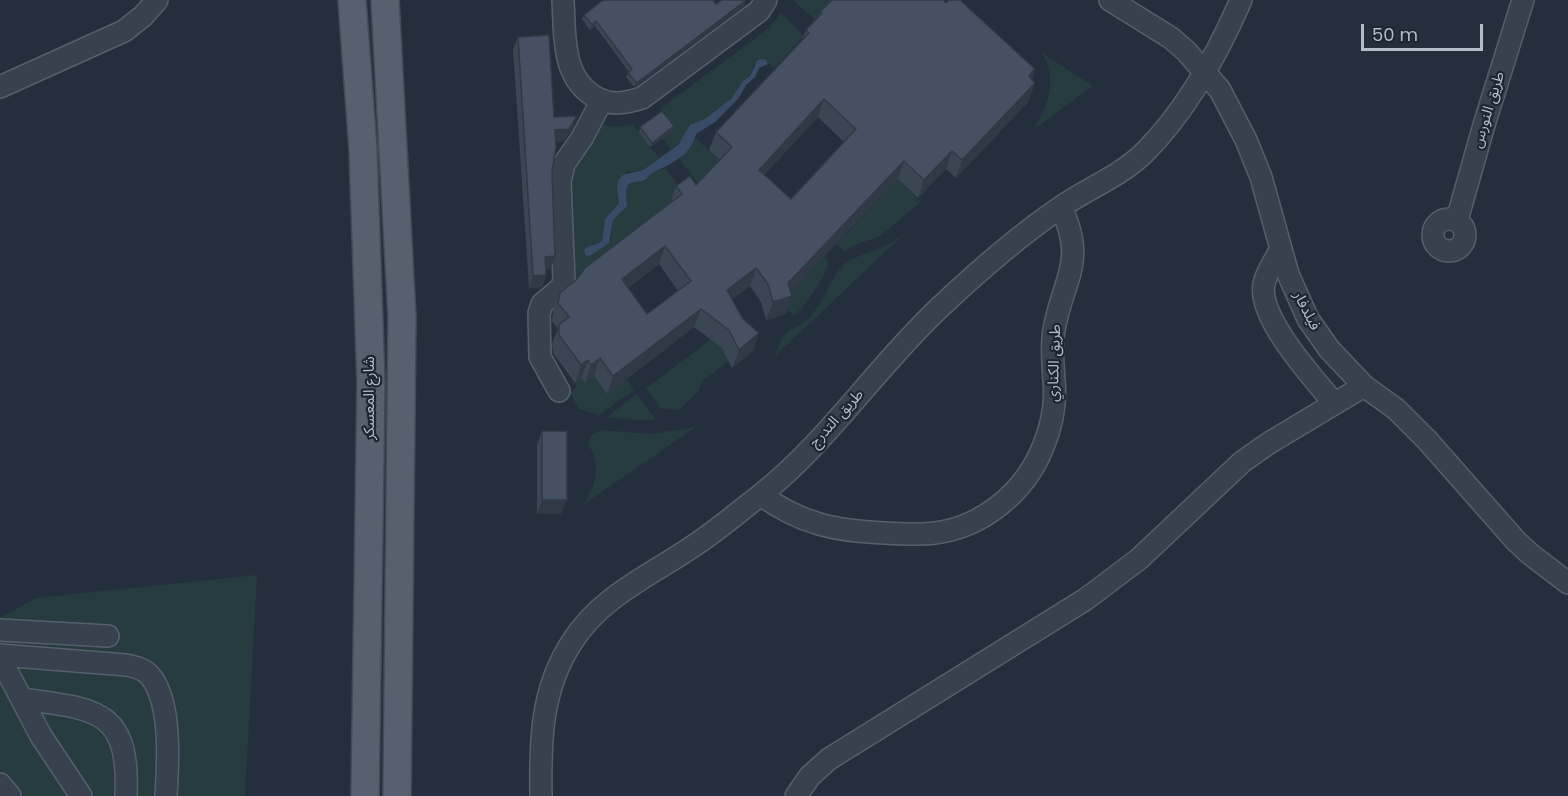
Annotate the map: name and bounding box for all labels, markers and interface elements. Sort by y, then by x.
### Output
scale bar [1364,12,1486,50]
text: 50 m [1372,22,1418,47]
street label: طريق النورس [1469,70,1509,150]
street label: فيلدفار [1289,288,1323,334]
street label: طريق الكناري [1045,324,1065,402]
street label: شارع المعسكر [361,356,379,440]
street label: طريق التدرج [806,386,868,452]

